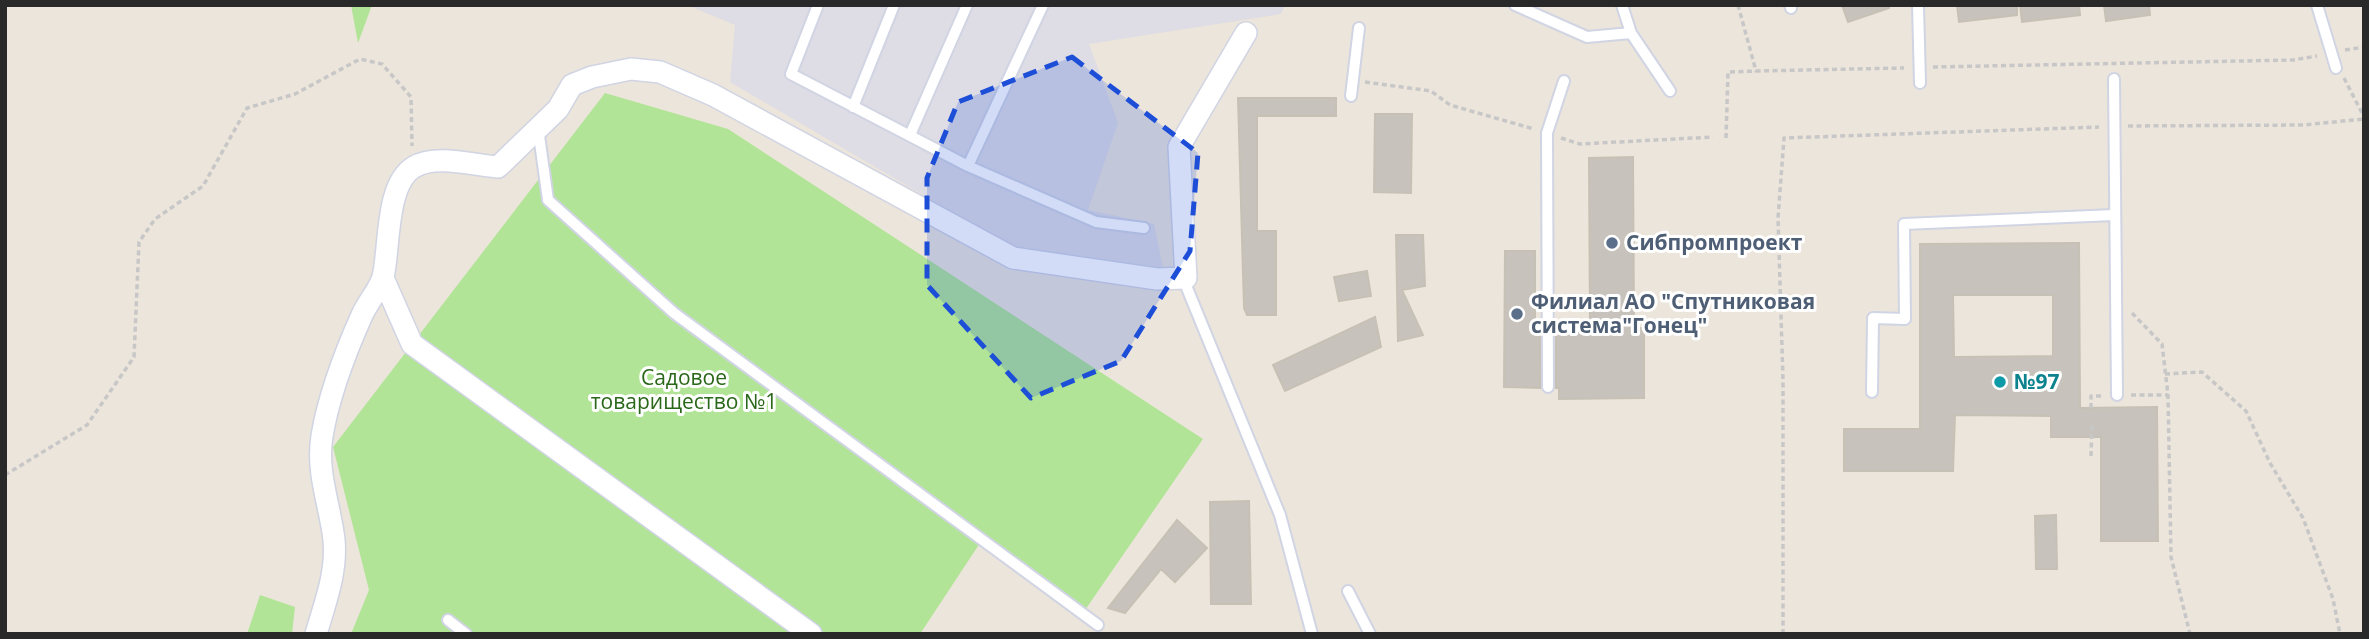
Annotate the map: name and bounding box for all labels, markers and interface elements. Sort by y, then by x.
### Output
place label: Сибпромпроект [1626,228,1803,256]
marker: Сибпромпроект [1604,235,1620,251]
place label: Филиал АО "Спутниковая система"Гонец" [1531,287,1815,339]
marker: Филиал АО "Спутниковая система"Гонец" [1509,306,1525,322]
park label: Садовое товарищество №1 [591,363,777,415]
place label: №97 [2014,367,2060,395]
marker: №97 [1992,374,2008,390]

